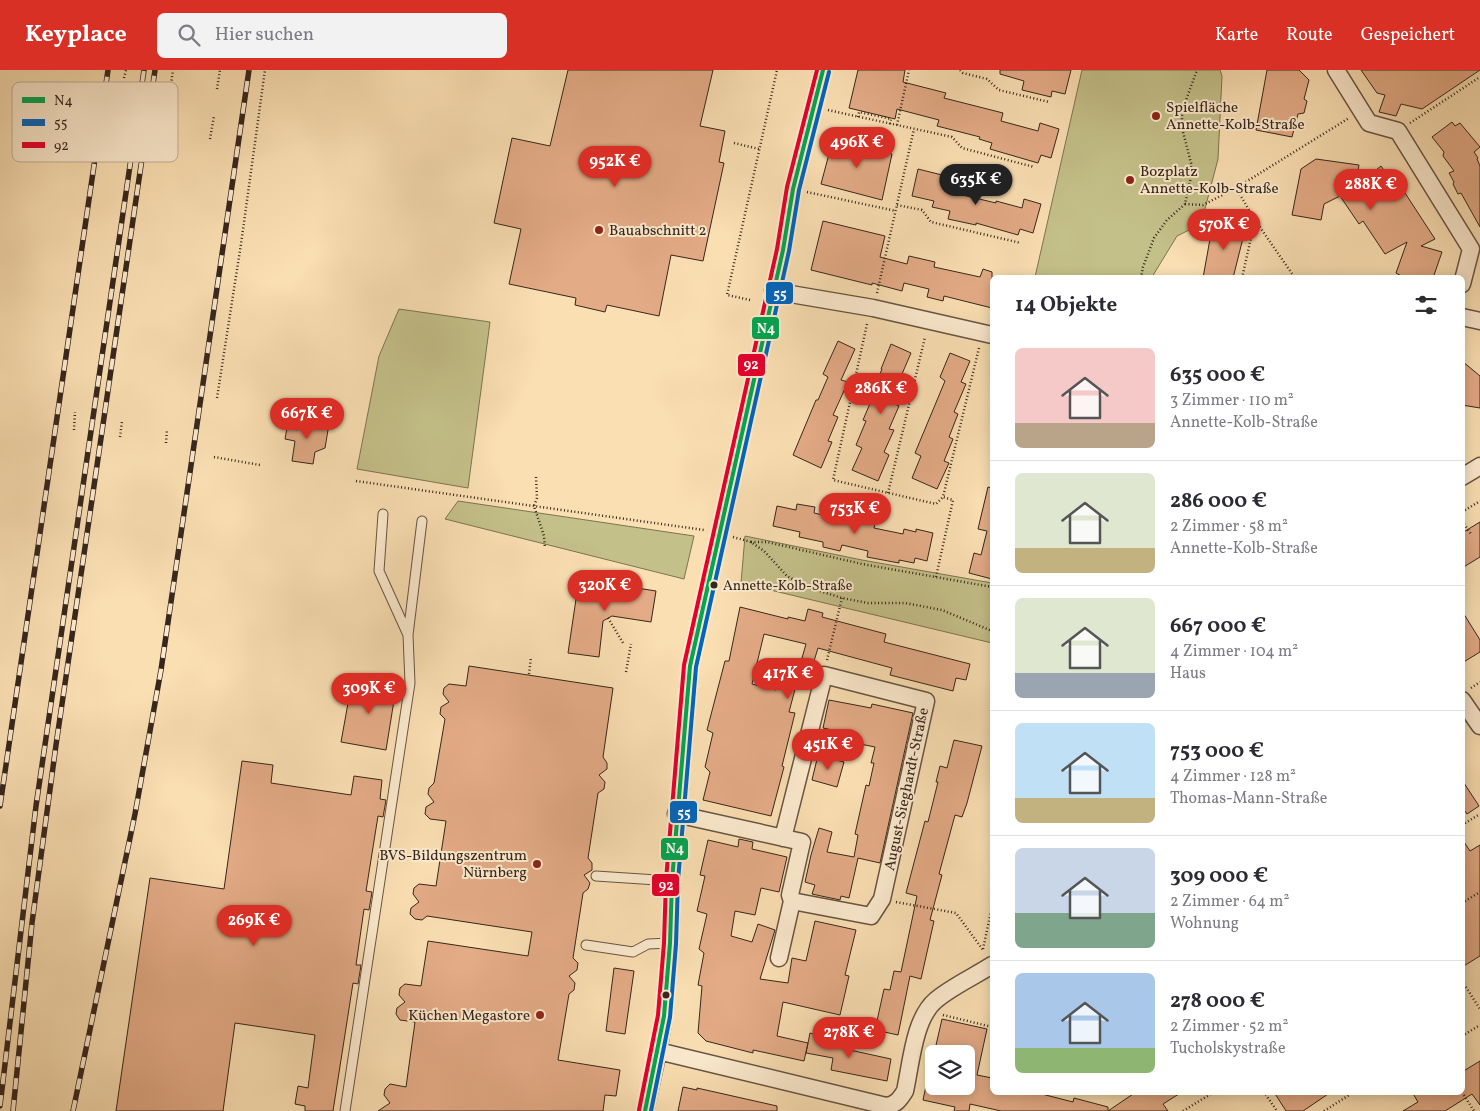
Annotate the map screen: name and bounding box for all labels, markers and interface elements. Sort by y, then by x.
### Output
search box [157,13,507,58]
text: Keyplace [25,18,127,52]
icon: search [175,21,203,49]
text: Hier suchen [215,22,314,48]
text: Karte [1215,23,1258,48]
text: Route [1286,23,1333,48]
text: Gespeichert [1361,23,1455,48]
legend [12,82,178,162]
text: N4 [54,92,73,111]
place label: Spielfläche Annette-Kolb-Straße [1166,98,1305,136]
marker: Spielfläche Annette-Kolb-Straße [1150,110,1162,122]
text: 55 [54,114,67,133]
pin: 496K € [816,126,898,169]
text: 496K € [830,132,884,154]
text: 92 [54,137,69,156]
pin: 952K € [574,146,656,188]
text: 952K € [589,151,641,173]
place label: Bozplatz Annette-Kolb-Straße [1140,162,1279,200]
pin: 635K € [935,164,1017,206]
pin: 288K € [1330,168,1412,211]
text: 635K € [950,169,1002,191]
marker: Bozplatz Annette-Kolb-Straße [1124,174,1136,186]
text: 288K € [1345,174,1397,196]
pin: 570K € [1183,208,1265,251]
text: 570K € [1198,214,1250,236]
place label: Bauabschnitt 2 [609,221,707,242]
marker: Bauabschnitt 2 [593,224,605,236]
line badge: 55 [765,281,794,305]
text: 55 [773,285,787,304]
text: 14 Objekte [1015,291,1117,320]
icon: filters [1412,291,1440,319]
line badge: N4 [751,316,780,340]
text: N4 [757,320,776,339]
line badge: 92 [737,353,766,377]
text: 92 [743,356,759,375]
text: 635 000 € [1170,361,1265,390]
icon: home [1055,368,1115,428]
pin: 286K € [840,372,922,415]
text: 286K € [855,378,907,400]
text: 3 Zimmer · 110 m² [1170,390,1294,412]
pin: 667K € [266,398,348,440]
text: 667K € [281,403,333,425]
text: Annette-Kolb-Straße [1170,412,1318,434]
text: 286 000 € [1170,487,1267,516]
pin: 753K € [814,492,896,535]
icon: home [1055,493,1115,553]
text: 753K € [830,498,880,520]
text: 2 Zimmer · 58 m² [1170,516,1288,538]
text: Annette-Kolb-Straße [1170,538,1318,560]
pin: 320K € [564,570,646,612]
text: 320K € [579,575,631,597]
place label: Annette-Kolb-Straße [723,577,853,596]
marker: Annette-Kolb-Straße [709,580,719,590]
text: 667 000 € [1170,612,1266,641]
icon: home [1055,618,1115,678]
text: 4 Zimmer · 104 m² [1170,641,1298,663]
pin: 417K € [747,658,829,700]
text: 417K € [763,663,813,685]
text: Haus [1170,663,1206,685]
pin: 309K € [328,672,410,715]
text: 309K € [342,678,396,700]
street label: August-Sieghardt-Straße [880,706,935,873]
pin: 451K € [787,728,869,771]
text: 451K € [803,734,853,756]
text: 753 000 € [1170,737,1264,766]
icon: home [1055,743,1115,803]
text: 4 Zimmer · 128 m² [1170,766,1296,788]
text: Thomas-Mann-Straße [1170,788,1327,810]
line badge: 55 [669,800,698,824]
text: 55 [677,804,691,823]
line badge: N4 [660,837,689,861]
text: N4 [666,840,685,859]
place label: BVS-Bildungszentrum Nürnberg [379,846,527,884]
marker: BVS-Bildungszentrum Nürnberg [531,858,543,870]
text: 309 000 € [1170,862,1268,891]
icon: home [1055,868,1115,928]
line badge: 92 [651,873,680,897]
text: 92 [658,877,674,896]
text: 2 Zimmer · 64 m² [1170,891,1289,913]
pin: 269K € [213,904,295,947]
text: 269K € [228,910,280,932]
text: Wohnung [1170,913,1239,935]
text: 278 000 € [1170,987,1265,1016]
unlabelled marker [661,990,671,1000]
icon: home [1055,993,1115,1053]
place label: Küchen Megastore [408,1006,530,1027]
marker: Küchen Megastore [534,1009,546,1021]
pin: 278K € [808,1016,890,1059]
text: 2 Zimmer · 52 m² [1170,1016,1288,1038]
text: 278K € [824,1022,874,1044]
text: Tucholskystraße [1170,1038,1286,1060]
map controls [925,1045,975,1095]
button: layers [925,1045,975,1095]

